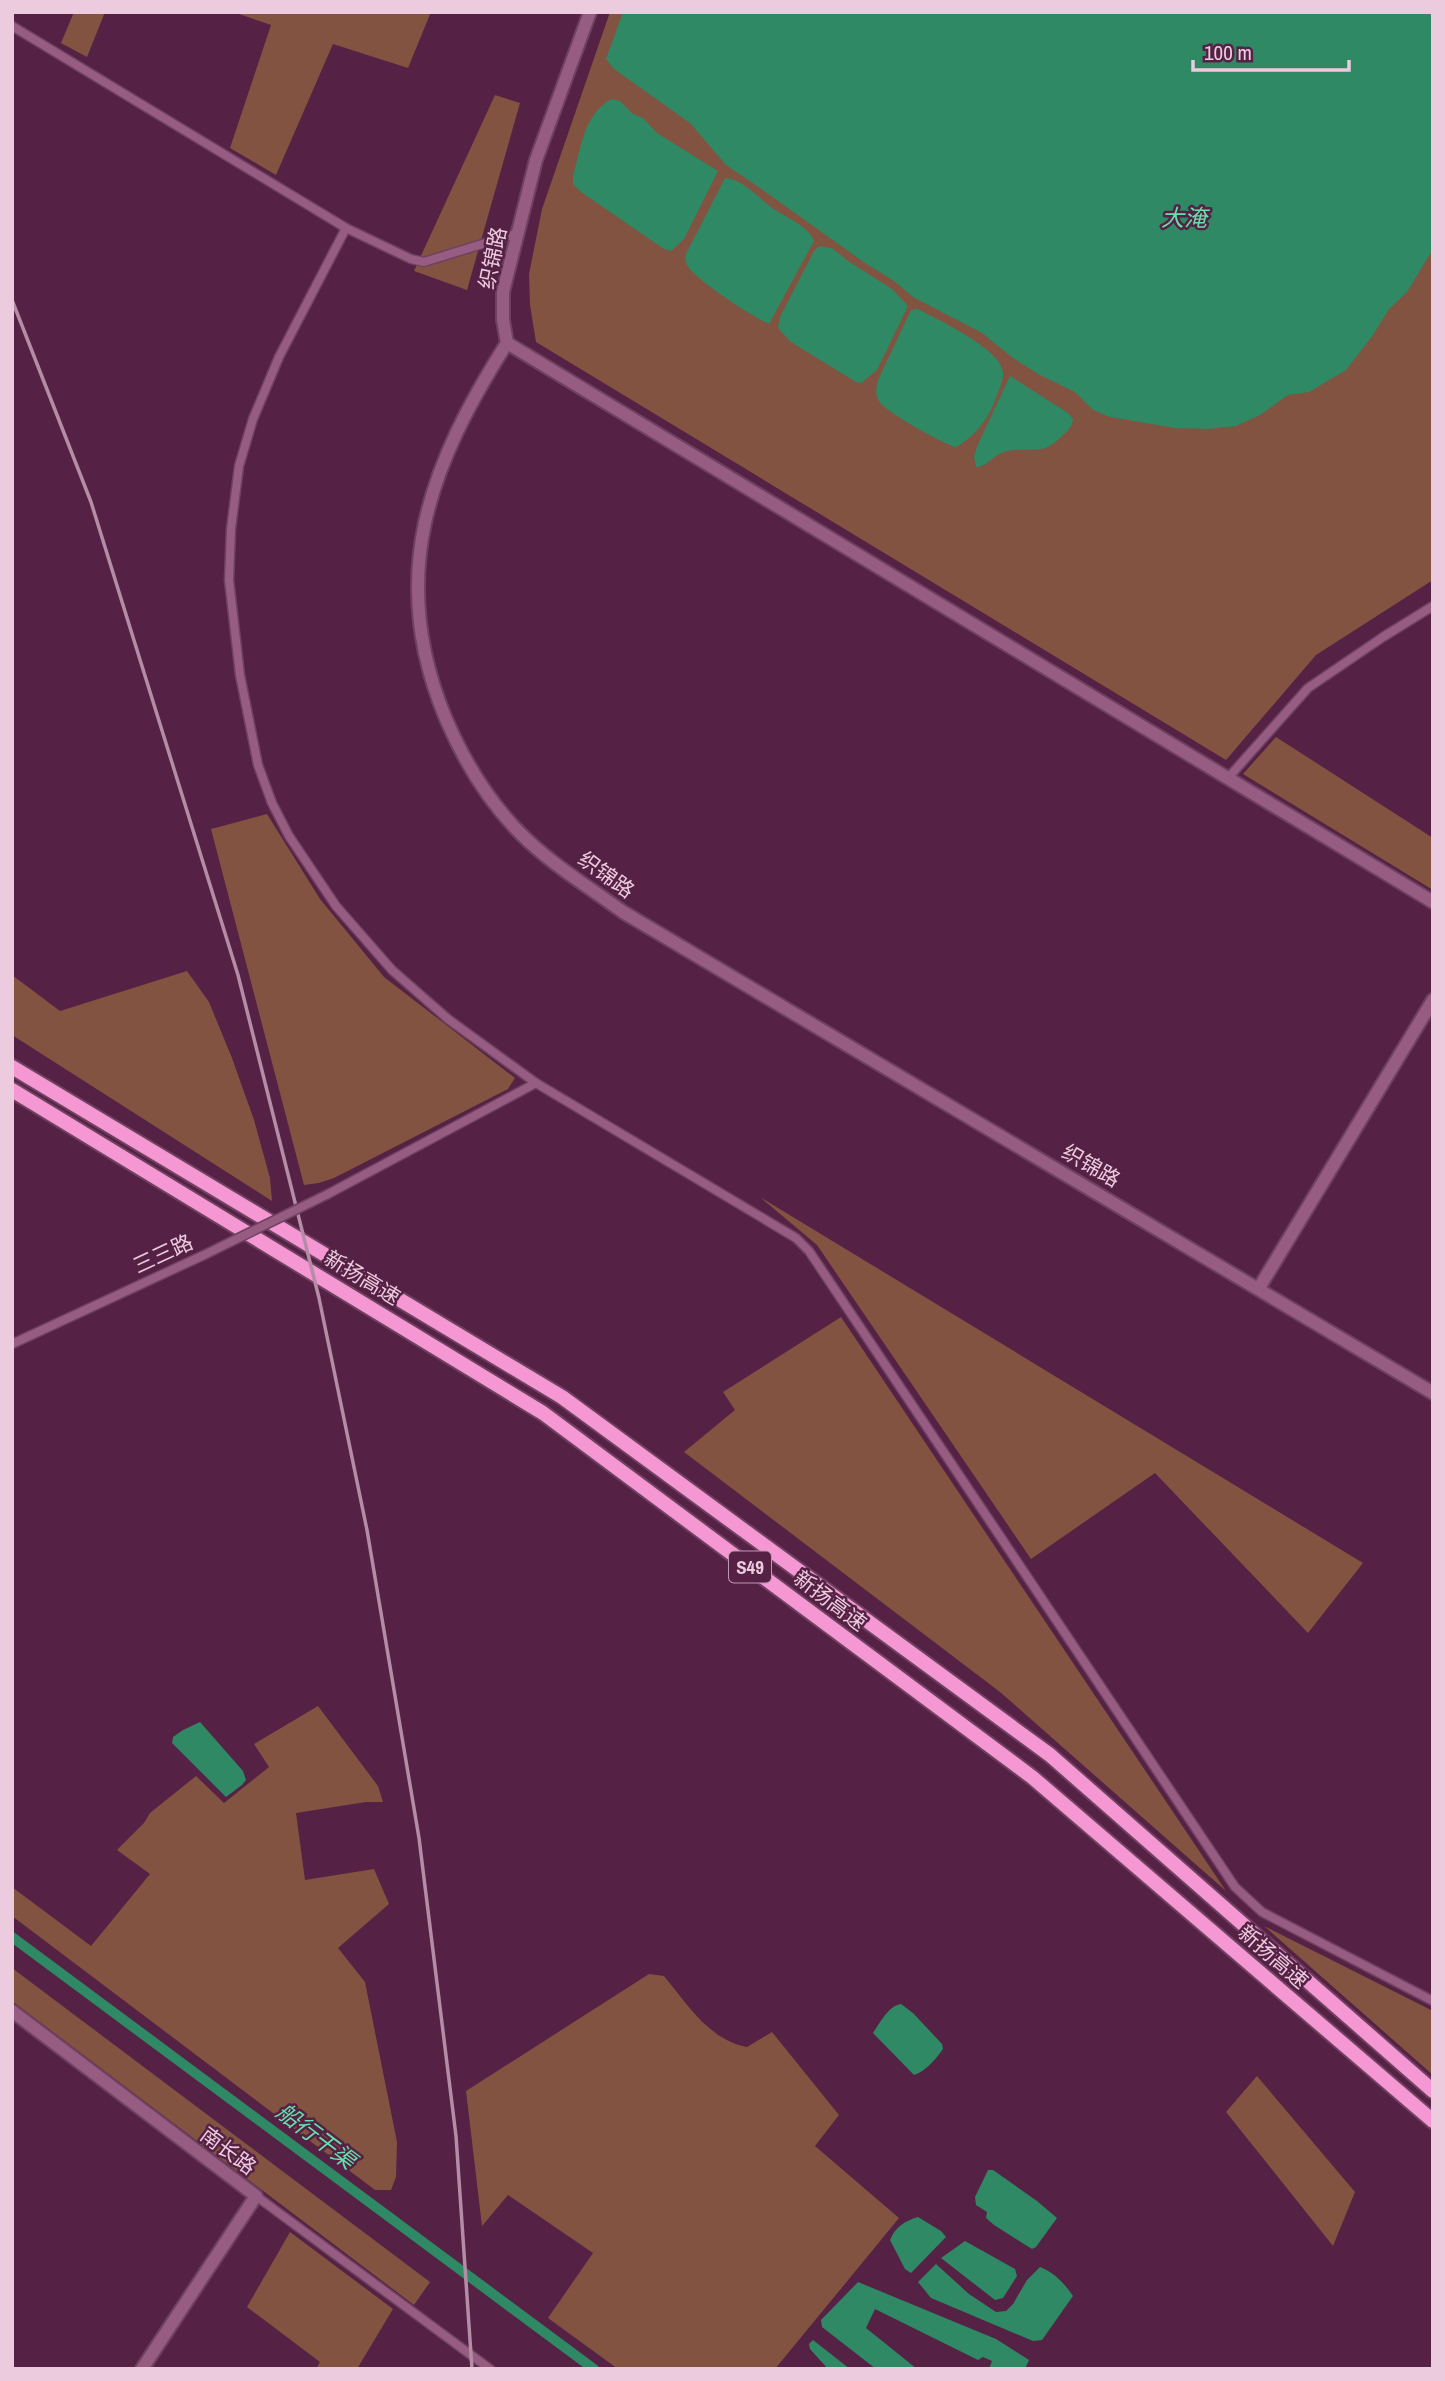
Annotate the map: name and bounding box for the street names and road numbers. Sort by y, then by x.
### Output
street label: 织锦路 [472,224,513,292]
street label: 织锦路 [572,844,640,905]
street label: 织锦路 [1057,1137,1126,1194]
street label: 三三路 [128,1227,197,1280]
street label: 新扬高速 [319,1244,406,1312]
road number: S49 [729,1552,771,1582]
street label: 新扬高速 [788,1564,873,1637]
street label: 新扬高速 [1232,1918,1315,1995]
street label: 南长路 [194,2120,262,2181]

